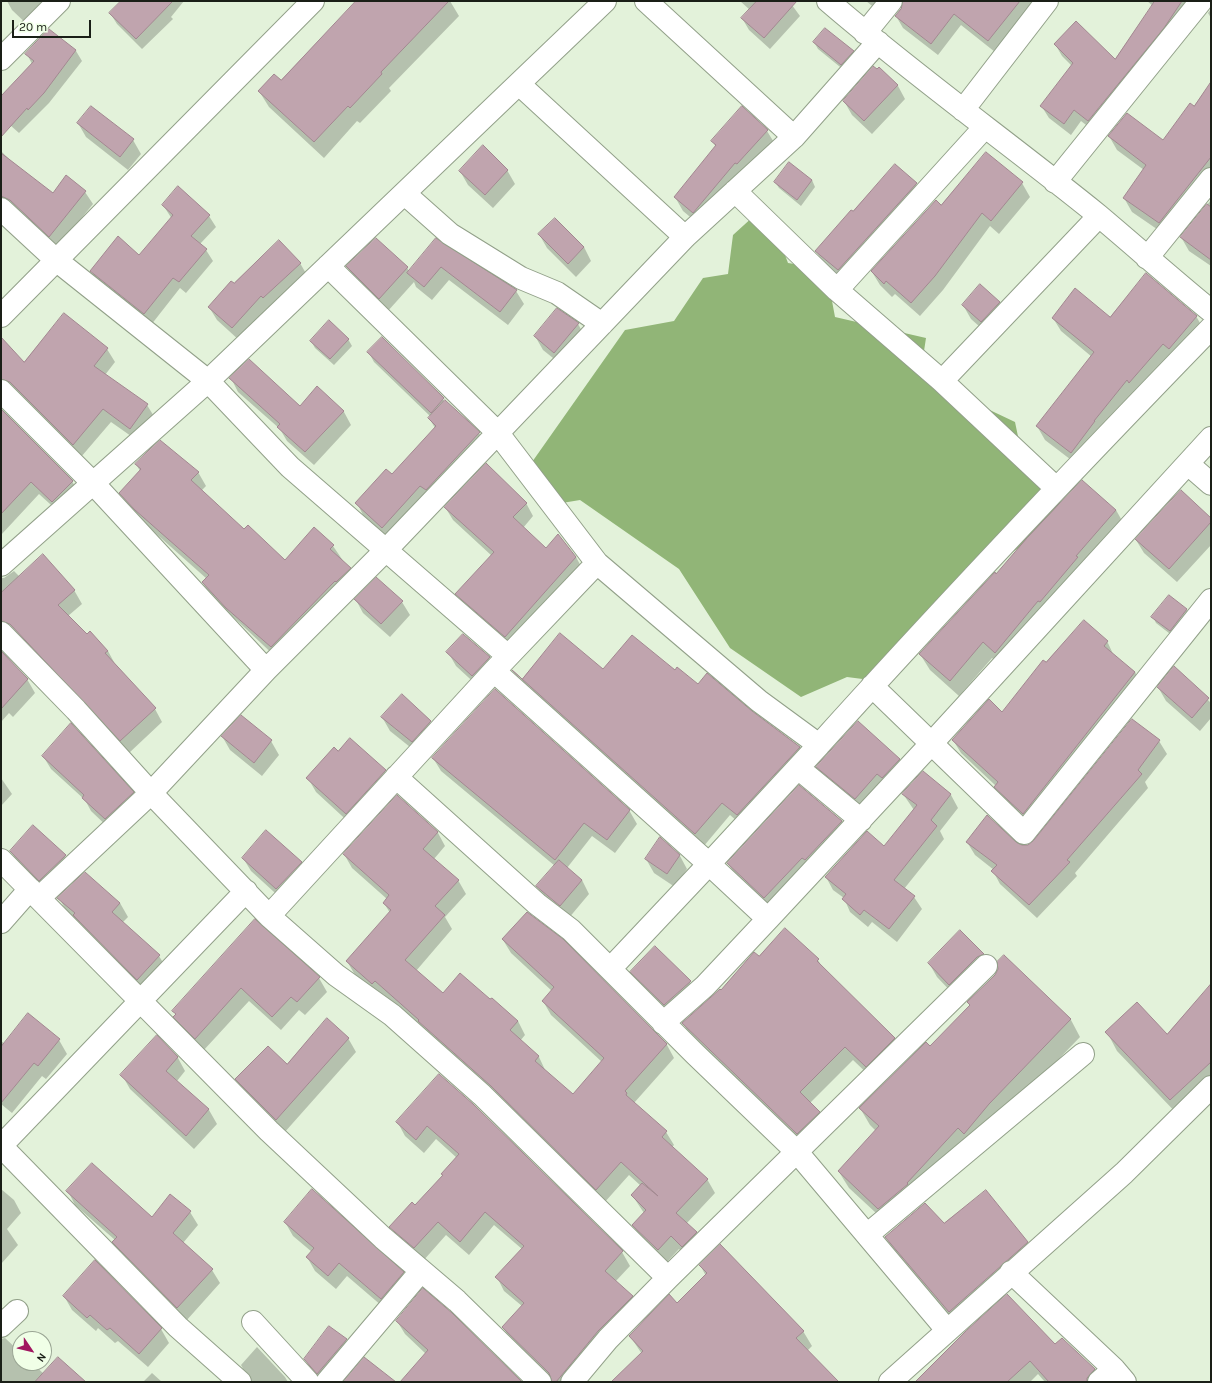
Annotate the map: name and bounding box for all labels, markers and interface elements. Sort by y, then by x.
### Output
scale bar [14,12,93,38]
text: 20 m [19,20,47,34]
north arrow [12,1331,52,1371]
text: N [34,1351,49,1365]

